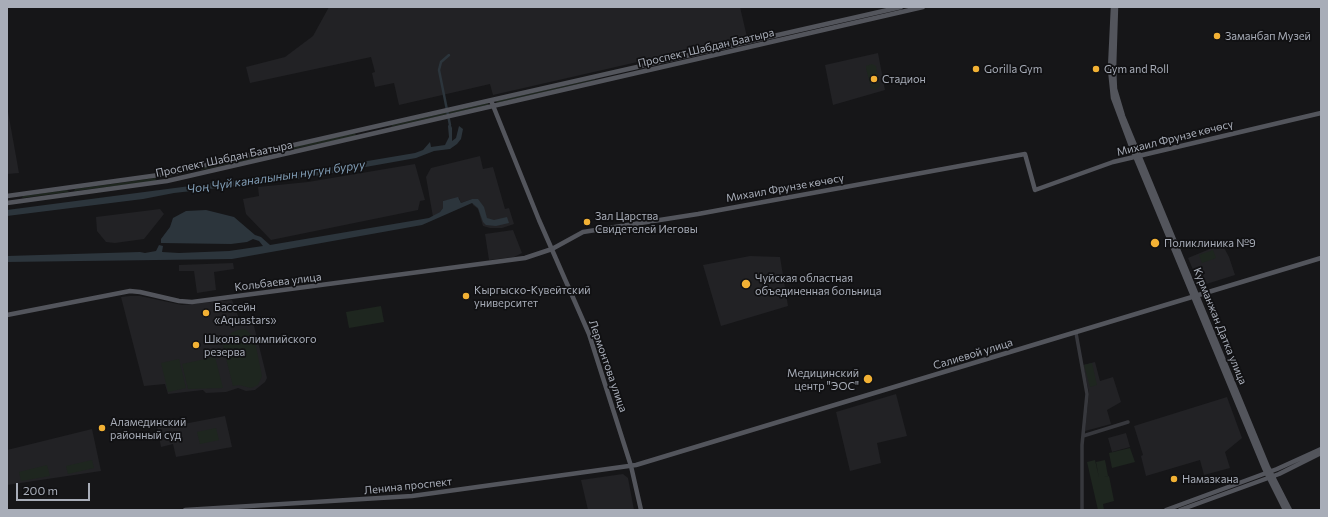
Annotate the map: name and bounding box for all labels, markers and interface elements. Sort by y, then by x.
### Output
street label: Проспект Шабдан Баатыра [636,26,776,70]
place label: Заманбап Музей [1225,29,1311,43]
marker: Заманбап Музей [1212,31,1222,41]
place label: Gorilla Gym [984,62,1042,76]
place label: Gym and Roll [1104,62,1169,76]
marker: Gorilla Gym [971,64,981,74]
marker: Gym and Roll [1091,64,1101,74]
place label: Стадион [882,72,926,86]
marker: Стадион [869,74,879,84]
street label: Михаил Фрунзе көчөсү [1115,117,1235,159]
street label: Проспект Шабдан Баатыра [154,138,294,180]
water label: Чоң Чүй каналынын нугун буруу [186,157,366,197]
street label: Михаил Фрунзе көчөсү [725,171,845,205]
place label: Зал Царства Свидетелей Иеговы [595,209,698,235]
marker: Зал Царства Свидетелей Иеговы [582,217,592,227]
place label: Поликлиника №9 [1164,236,1256,250]
marker: Поликлиника №9 [1149,237,1161,249]
street label: Курманжан Датка улица [1190,266,1250,386]
street label: Кольбаева улица [234,270,322,294]
place label: Чуйская областная объединенная больница [755,271,881,297]
marker: Чуйская областная объединенная больница [740,278,752,290]
place label: Кыргыско-Кувейтский университет [474,283,591,309]
marker: Кыргыско-Кувейтский университет [461,291,471,301]
place label: Бассейн «Aquastars» [214,300,277,326]
marker: Бассейн «Aquastars» [201,308,211,318]
street label: Лермонтова улица [586,318,630,414]
place label: Школа олимпийского резерва [204,332,317,358]
street label: Салиевой улица [932,336,1014,372]
marker: Школа олимпийского резерва [191,340,201,350]
place label: Медицинский центр "ЭОС" [787,366,859,392]
marker: Медицинский центр "ЭОС" [862,373,874,385]
place label: Аламединский районный суд [110,415,186,441]
marker: Аламединский районный суд [97,423,107,433]
place label: Намазкана [1182,472,1238,486]
marker: Намазкана [1169,474,1179,484]
scale bar [18,475,92,501]
street label: Ленина проспект [363,475,453,497]
text: 200 m [23,483,58,497]

